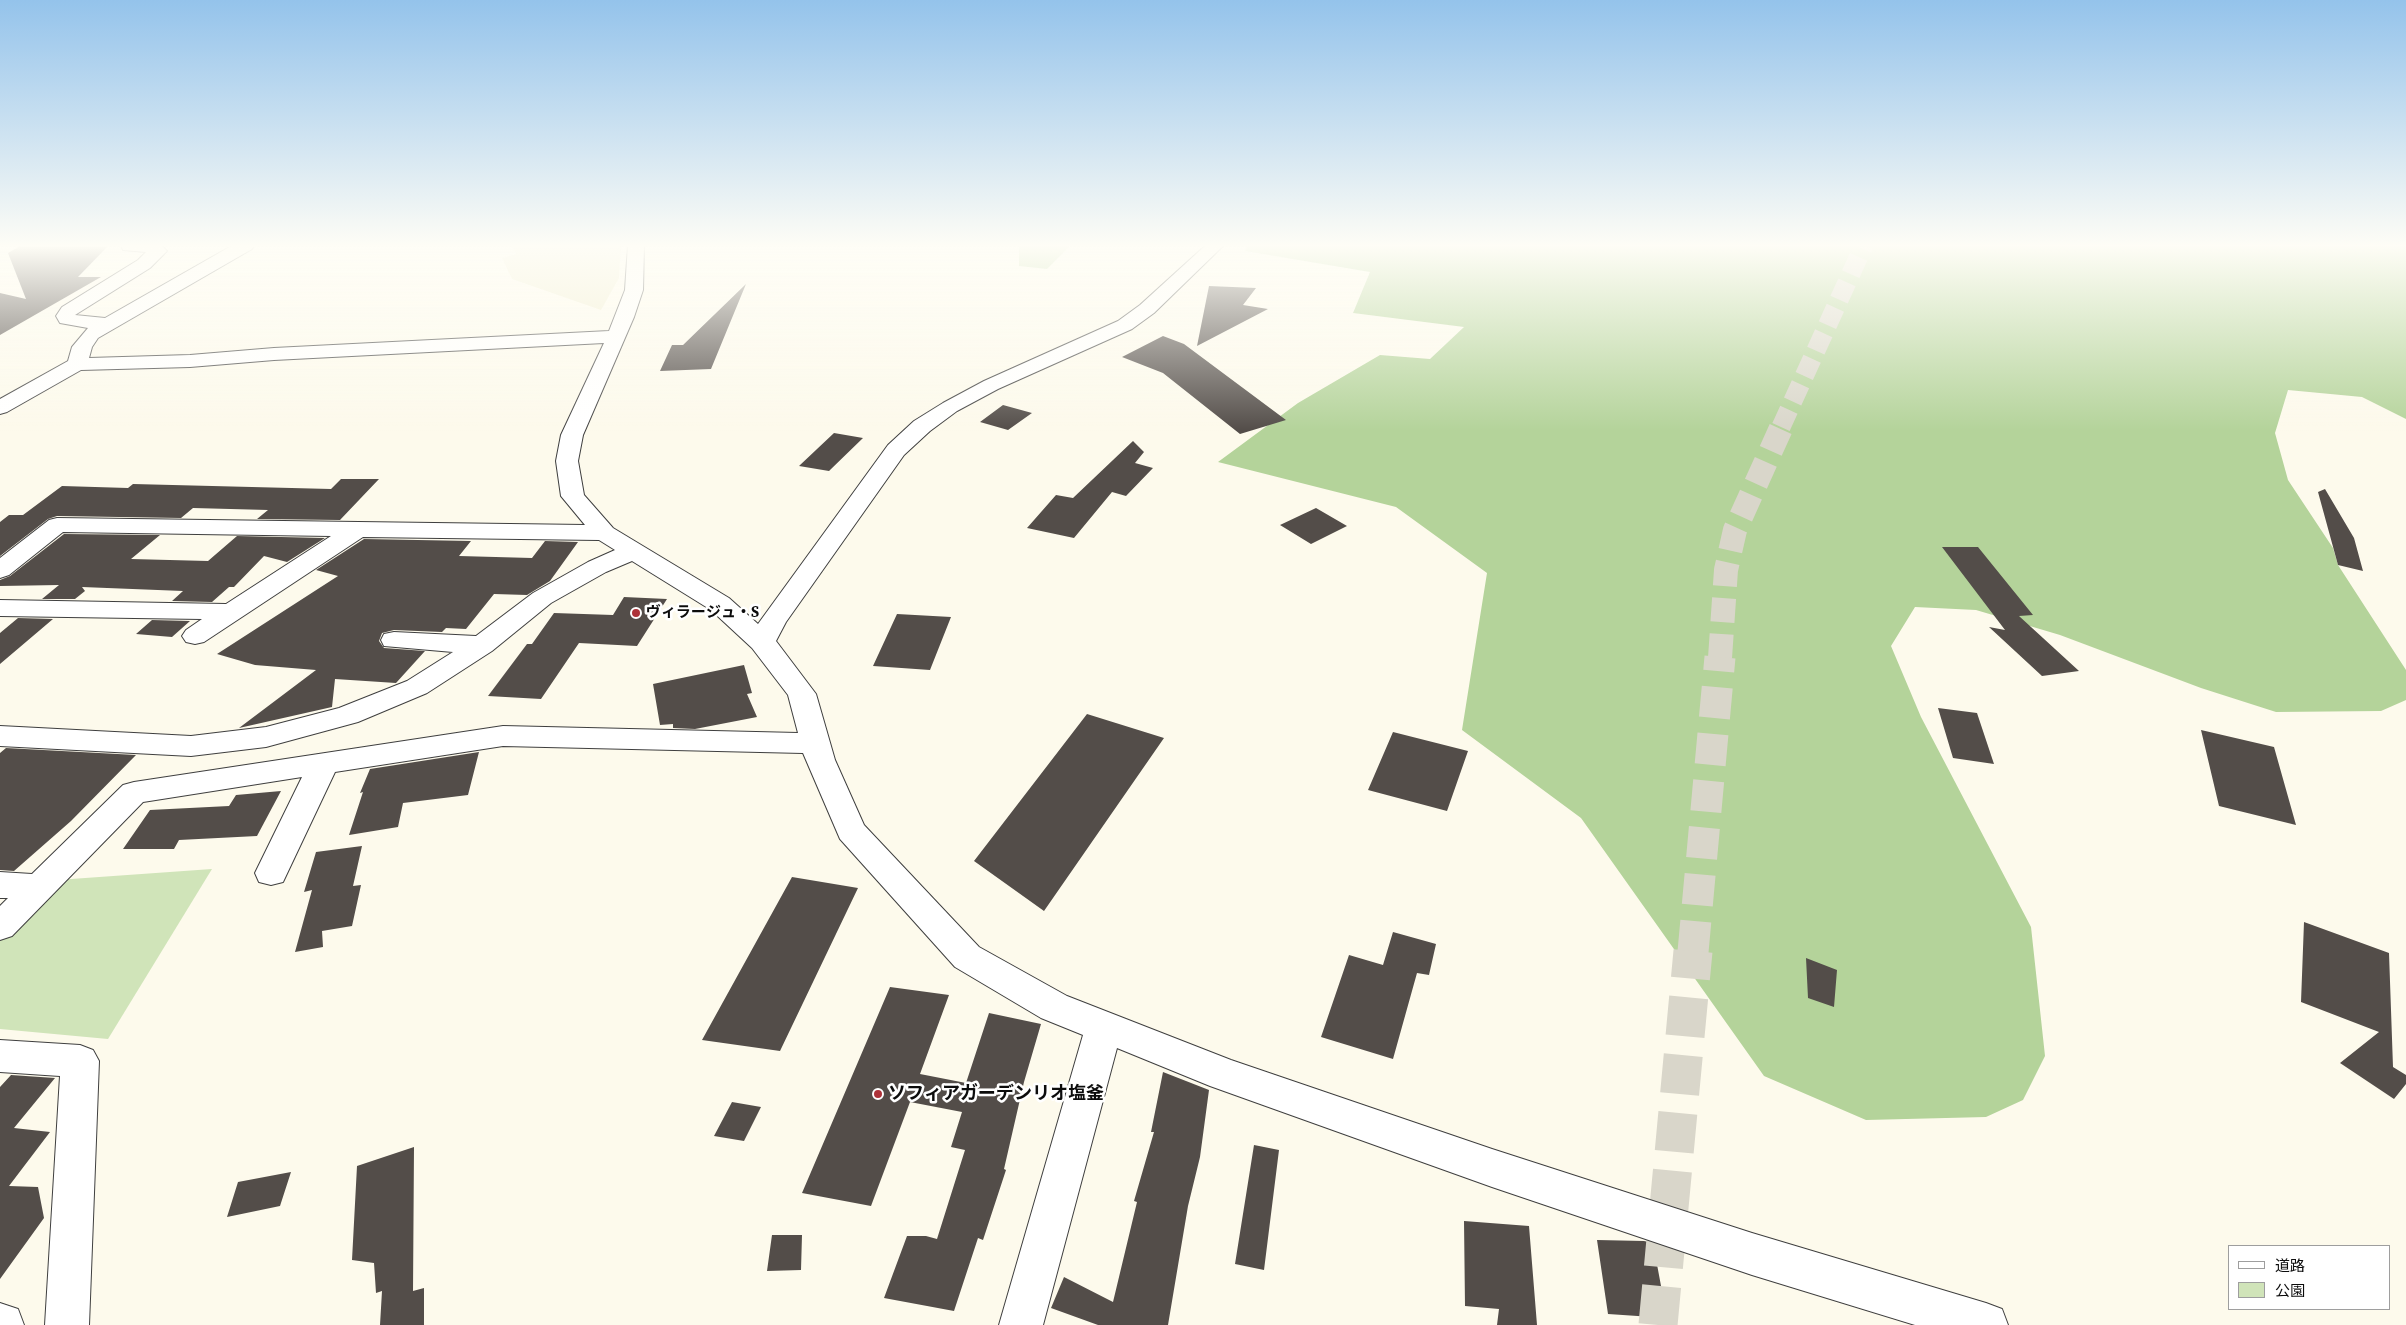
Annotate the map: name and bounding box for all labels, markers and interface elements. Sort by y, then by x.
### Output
place label: ヴィラージュ・S [646,604,759,622]
marker: ヴィラージュ・S [630,607,642,619]
place label: ソフィアガーデンリオ塩釜 [888,1083,1104,1105]
marker: ソフィアガーデンリオ塩釜 [872,1088,884,1100]
legend [2228,1245,2391,1310]
text: 道路 [2275,1255,2305,1276]
text: 公園 [2275,1280,2305,1301]

